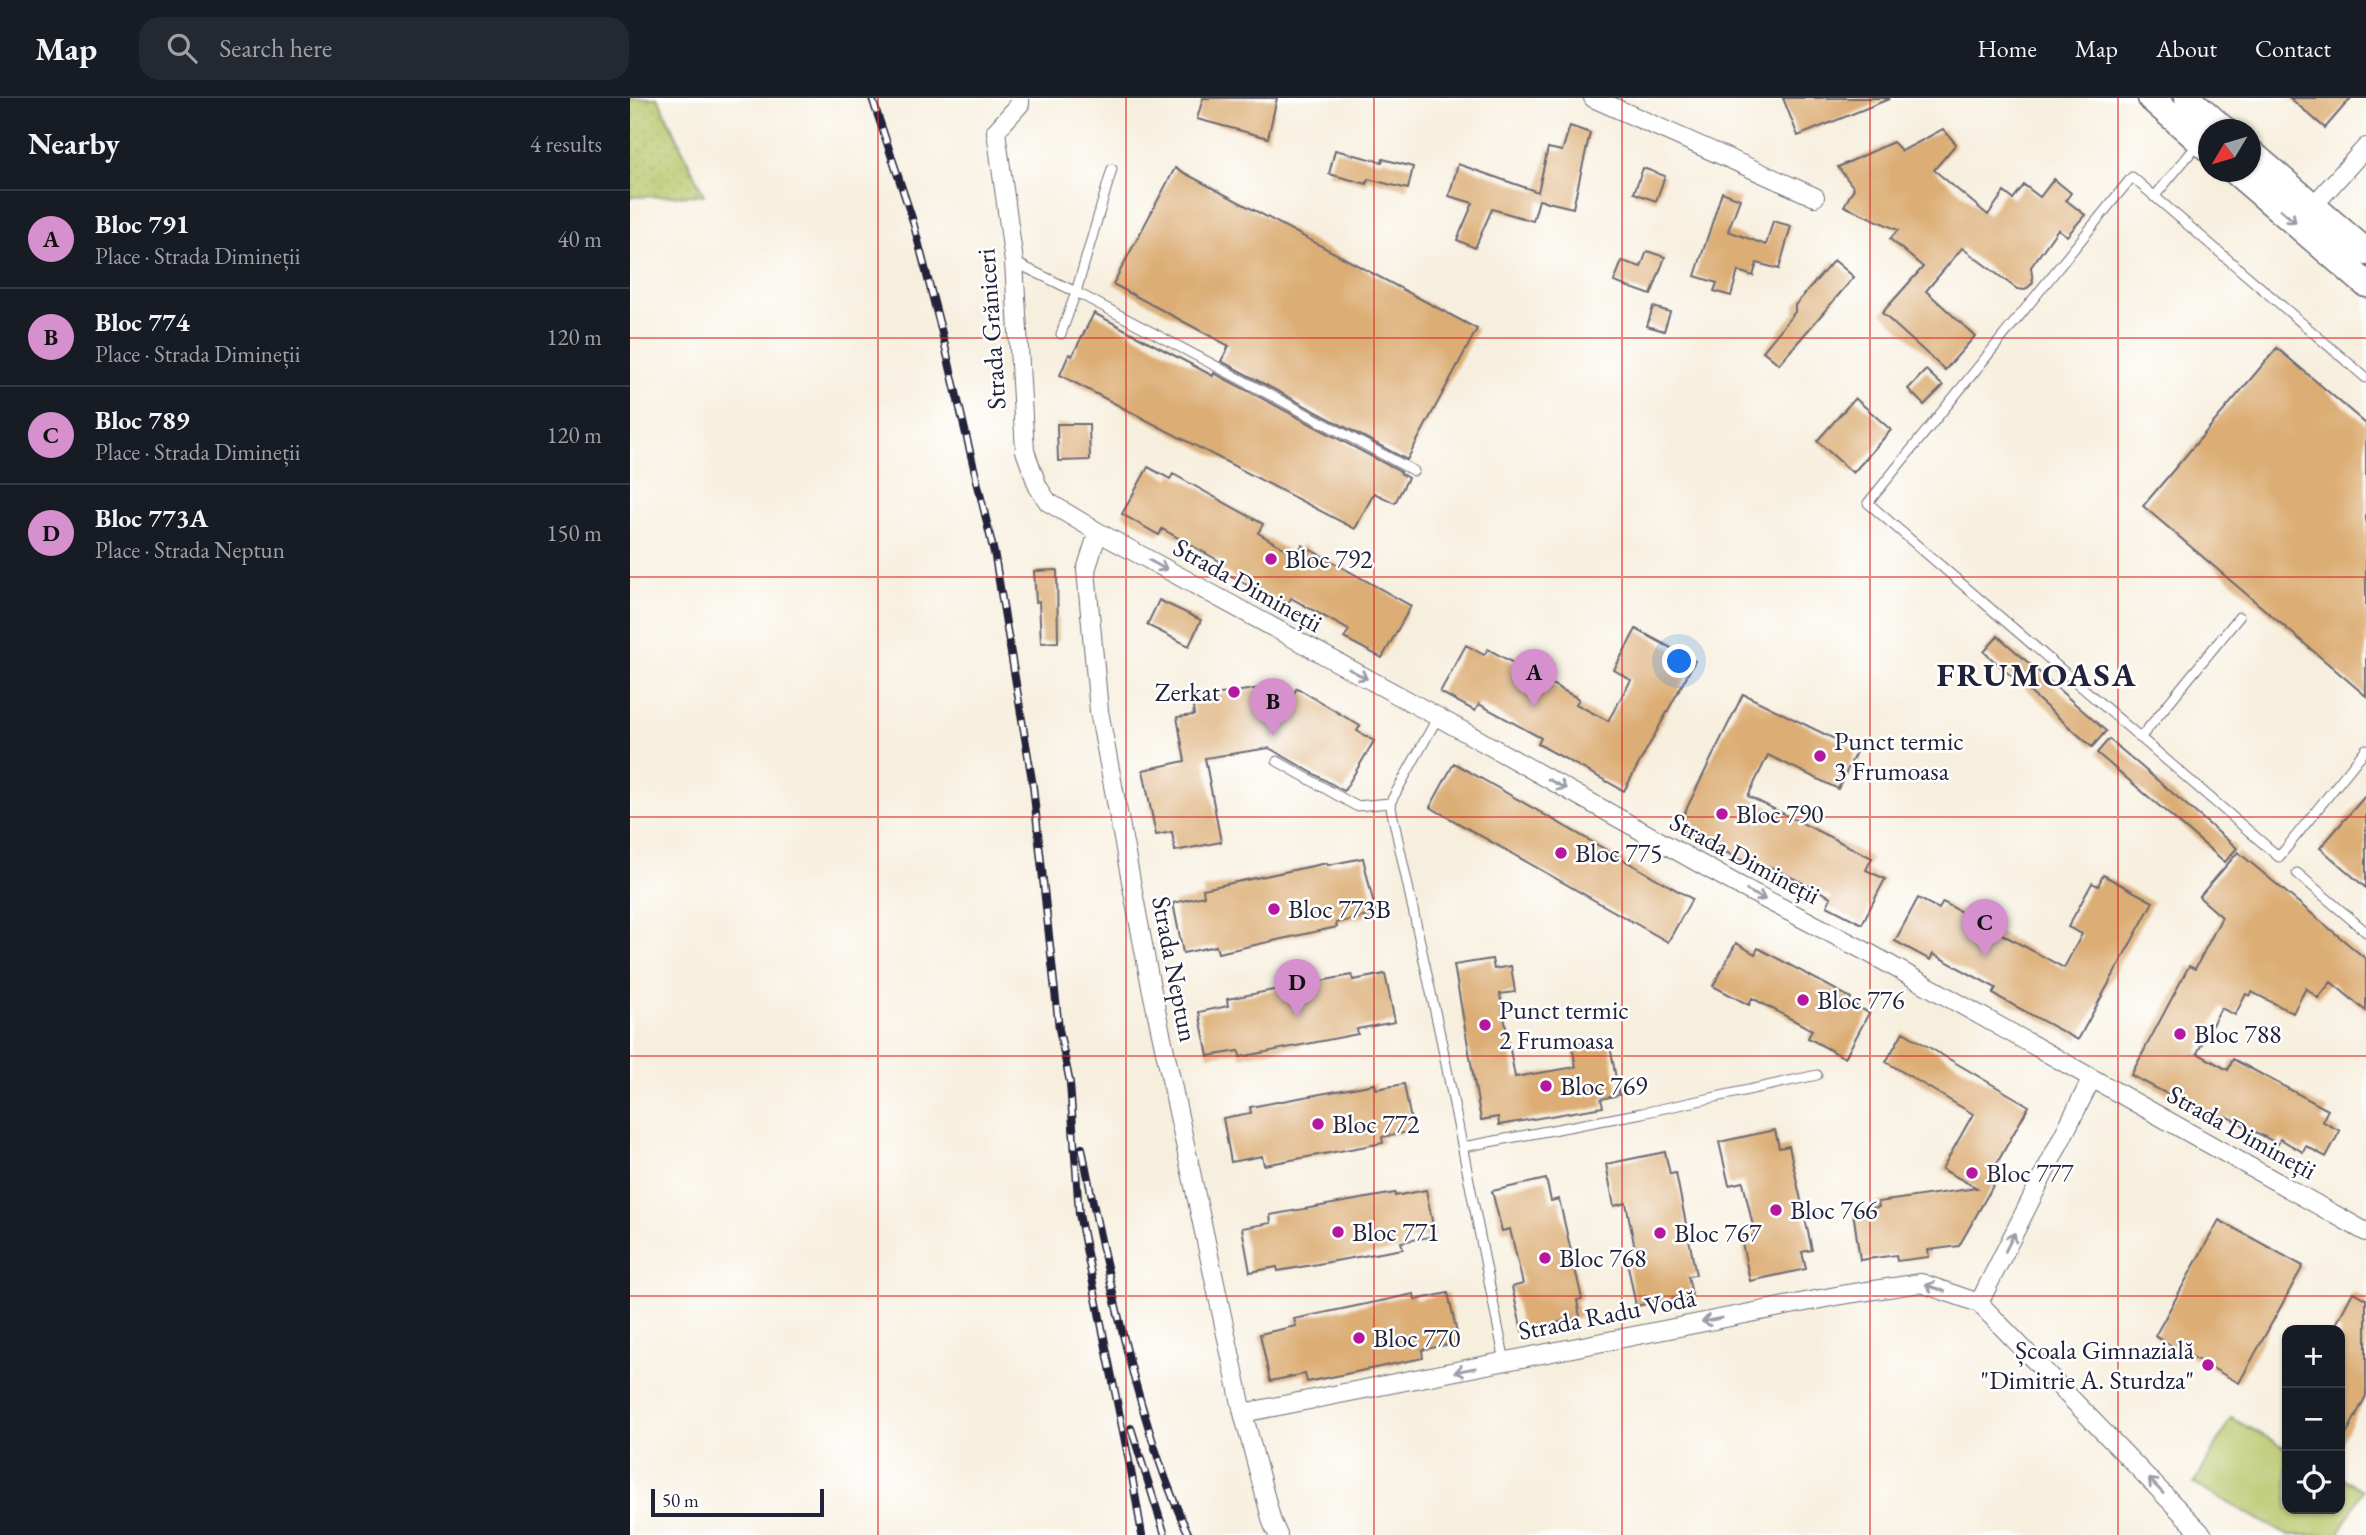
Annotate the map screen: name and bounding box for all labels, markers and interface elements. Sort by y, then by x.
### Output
search box [139,17,629,80]
text: Map [35,27,97,70]
icon: search [163,29,201,67]
text: Search here [219,31,332,65]
text: Home [1977,33,2037,64]
text: Map [2075,33,2118,64]
text: About [2156,33,2217,64]
text: Contact [2255,33,2331,64]
north arrow [2198,119,2261,182]
text: Nearby [28,124,120,163]
text: 4 results [530,129,602,159]
text: Bloc 791 [95,207,189,241]
one-way arrow [2278,208,2296,224]
text: A [43,224,59,254]
text: 40 m [557,224,602,254]
text: Place · Strada Dimineții [95,241,300,271]
street label: Strada Grăniceri [968,247,1014,411]
text: Bloc 774 [95,305,189,339]
text: B [44,322,58,352]
text: 120 m [546,322,602,352]
text: Place · Strada Dimineții [95,339,300,369]
text: Bloc 789 [95,403,189,437]
text: C [43,420,59,450]
text: 120 m [546,420,602,450]
text: Place · Strada Dimineții [95,437,300,467]
text: Bloc 773A [95,501,208,535]
text: D [42,518,60,548]
text: 150 m [546,518,602,548]
street label: Strada Dimineții [1167,530,1329,640]
text: Place · Strada Neptun [95,535,285,565]
place label: Bloc 792 [1285,542,1373,576]
marker: Bloc 792 [1263,551,1279,567]
one-way arrow [1147,559,1168,572]
your location [1662,644,1696,678]
pin: A [1511,649,1557,707]
district label: FRUMOASA [1937,653,2137,696]
one-way arrow [1347,667,1367,681]
place label: Zerkat [1155,675,1220,709]
pin: B [1250,678,1296,736]
marker: Zerkat [1226,684,1242,700]
place label: Punct termic 3 Frumoasa [1834,724,1964,788]
marker: Punct termic 3 Frumoasa [1812,748,1828,764]
one-way arrow [1546,777,1566,791]
place label: Bloc 790 [1736,797,1824,831]
street label: Strada Dimineții [1664,804,1826,912]
marker: Bloc 790 [1714,806,1730,822]
place label: Bloc 775 [1575,836,1663,870]
marker: Bloc 775 [1553,845,1569,861]
one-way arrow [1745,888,1765,902]
place label: Bloc 773B [1288,892,1391,926]
street label: Strada Neptun [1144,893,1206,1045]
pin: C [1962,899,2008,957]
marker: Bloc 773B [1266,901,1282,917]
pin: D [1274,959,1320,1017]
place label: Bloc 776 [1817,983,1905,1017]
marker: Bloc 776 [1795,992,1811,1008]
place label: Punct termic 2 Frumoasa [1499,993,1629,1057]
marker: Punct termic 2 Frumoasa [1477,1017,1493,1033]
place label: Bloc 788 [2194,1017,2282,1051]
marker: Bloc 788 [2172,1026,2188,1042]
place label: Bloc 769 [1560,1069,1648,1103]
street label: Strada Dimineții [2161,1077,2323,1187]
marker: Bloc 769 [1538,1078,1554,1094]
place label: Bloc 772 [1332,1107,1420,1141]
marker: Bloc 772 [1310,1116,1326,1132]
place label: Bloc 777 [1986,1156,2074,1190]
marker: Bloc 777 [1964,1165,1980,1181]
place label: Bloc 766 [1790,1193,1878,1227]
marker: Bloc 766 [1768,1202,1784,1218]
place label: Bloc 771 [1352,1215,1440,1249]
place label: Bloc 767 [1674,1216,1762,1250]
marker: Bloc 771 [1330,1224,1346,1240]
marker: Bloc 767 [1652,1225,1668,1241]
one-way arrow [2003,1232,2017,1253]
place label: Bloc 768 [1559,1241,1647,1275]
marker: Bloc 768 [1537,1250,1553,1266]
street label: Strada Radu Vodă [1515,1280,1699,1348]
one-way arrow [1925,1281,1947,1293]
one-way arrow [1701,1313,1724,1327]
place label: Bloc 770 [1373,1321,1461,1355]
map controls [2282,1325,2345,1514]
button: + [2282,1325,2345,1388]
marker: Bloc 770 [1351,1330,1367,1346]
place label: Școala Gimnazială "Dimitrie A. Sturdza" [1981,1333,2195,1397]
marker: Școala Gimnazială "Dimitrie A. Sturdza" [2200,1357,2216,1373]
one-way arrow [1454,1363,1477,1377]
button: − [2282,1388,2345,1451]
button: locate [2282,1451,2345,1514]
one-way arrow [2147,1478,2164,1495]
scale bar [651,1486,824,1518]
text: 50 m [662,1488,699,1513]

